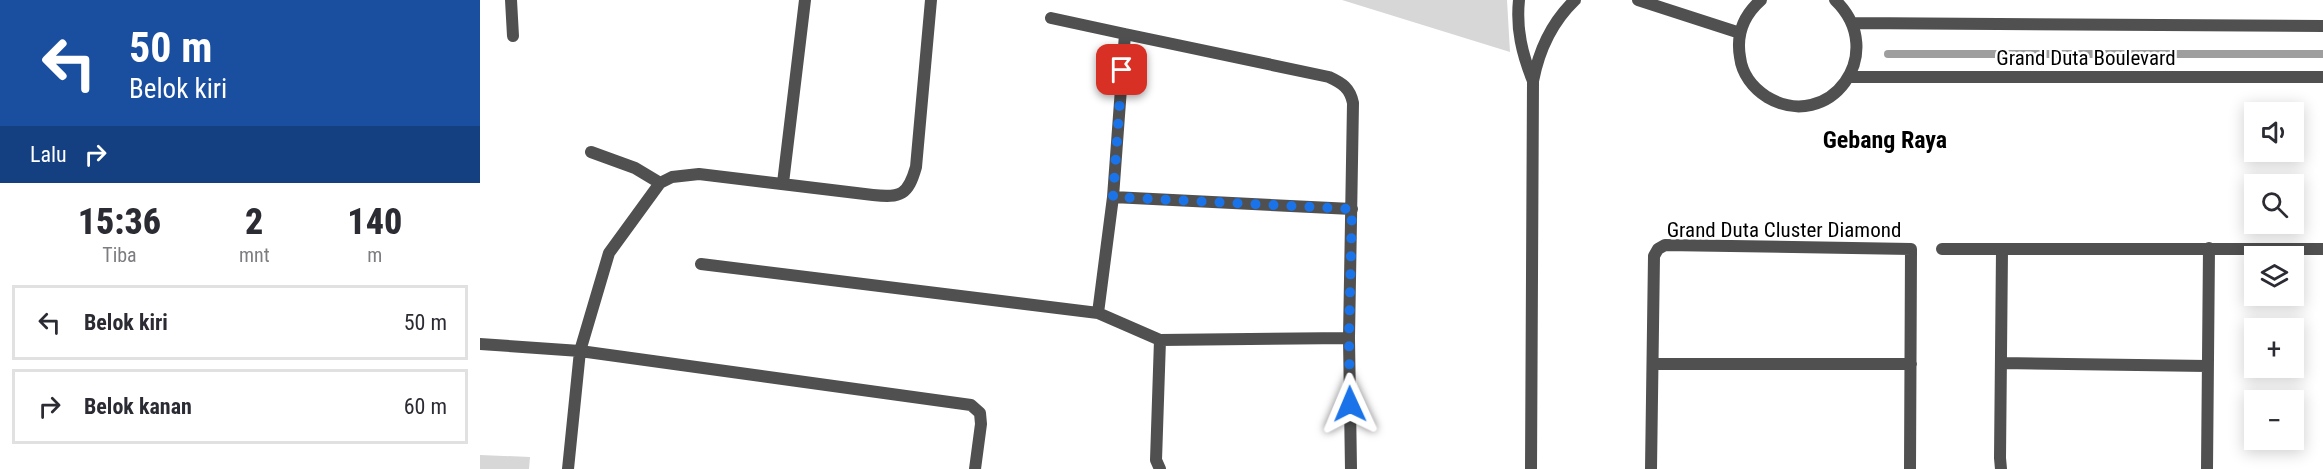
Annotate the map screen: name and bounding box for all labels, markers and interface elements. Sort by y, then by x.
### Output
text: 50 m [129,23,212,72]
icon: left [30,24,108,102]
pin [1096,44,1147,95]
street label: Grand Duta Boulevard [1996,46,2176,70]
icon: arrive [1105,53,1138,86]
text: Belok kiri [129,73,227,105]
map controls [2244,102,2304,450]
button: sound [2244,102,2304,162]
district label: Gebang Raya [1823,126,1947,154]
icon: right [79,138,112,171]
text: Lalu [30,142,67,167]
button: search [2244,174,2304,234]
text: 15:36 [78,201,161,243]
text: 2 [245,201,263,243]
text: 140 [347,201,402,243]
street label: Grand Duta Cluster Diamond [1667,218,1901,242]
text: Tiba [102,243,137,267]
text: mnt [239,243,270,267]
text: m [367,243,382,267]
button: layers [2244,246,2304,306]
icon: left [33,306,66,339]
text: Belok kiri [84,310,168,335]
text: 50 m [404,310,447,335]
button: + [2244,318,2304,378]
position arrow [1318,372,1382,436]
icon: right [33,390,66,423]
button: − [2244,390,2304,450]
text: Belok kanan [84,394,192,419]
text: 60 m [404,394,447,419]

